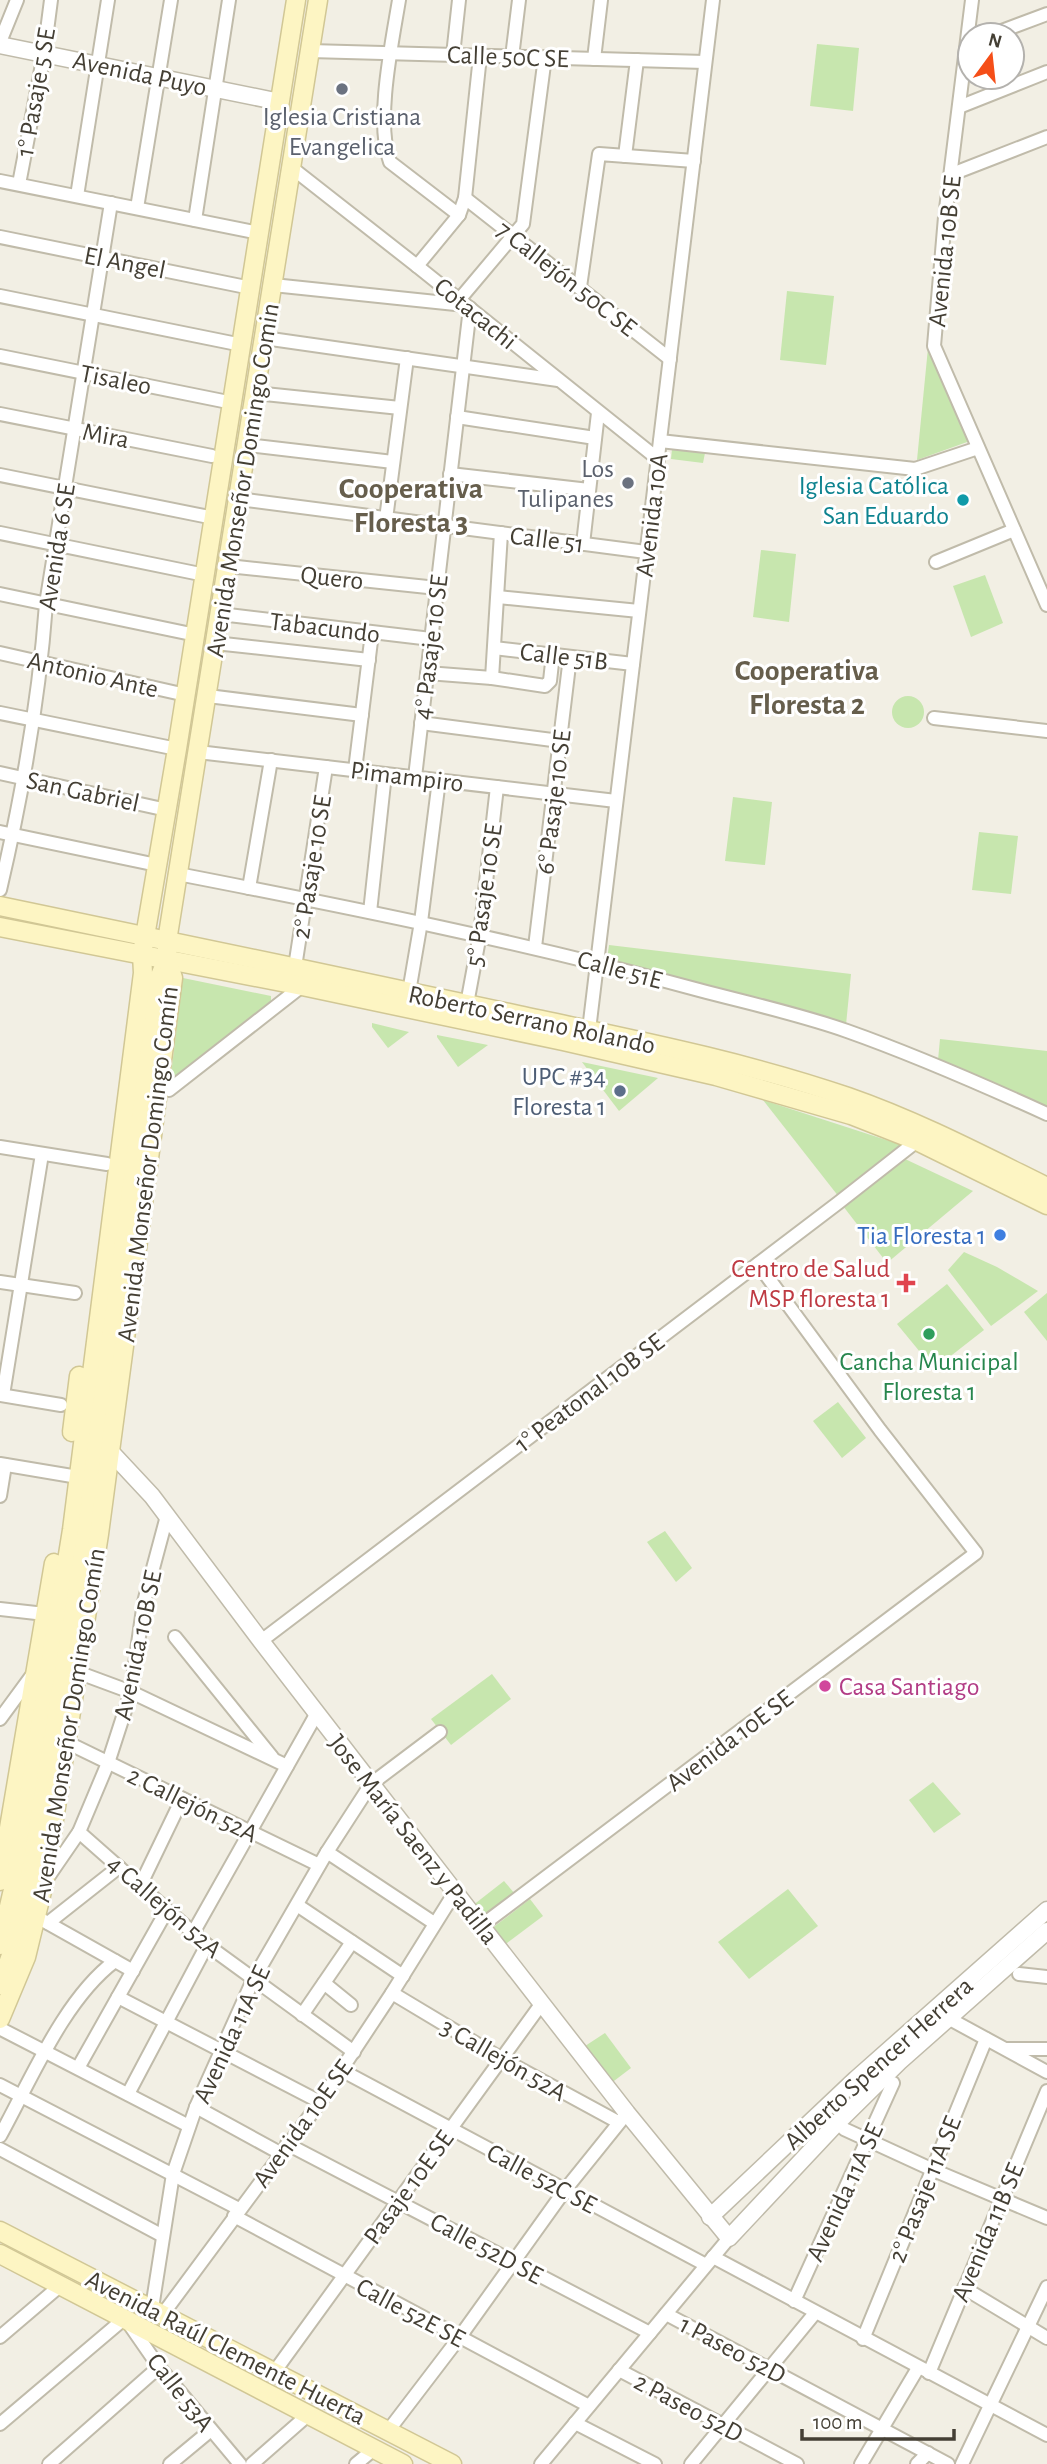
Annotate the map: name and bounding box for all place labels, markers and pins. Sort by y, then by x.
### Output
marker: Iglesia Cristiana Evangelica [334,81,350,97]
place label: Iglesia Cristiana Evangelica [263,104,421,160]
place label: Los Tulipanes [517,456,614,512]
place label: Iglesia Católica San Eduardo [799,473,949,529]
marker: Los Tulipanes [620,475,636,491]
marker: Iglesia Católica San Eduardo [955,492,971,508]
place label: UPC #34 Floresta 1 [512,1064,606,1120]
marker: UPC #34 Floresta 1 [612,1083,628,1099]
place label: Tia Floresta 1 [857,1223,986,1249]
marker: Tia Floresta 1 [992,1227,1008,1243]
place label: Centro de Salud MSP floresta 1 [731,1256,890,1312]
marker: Centro de Salud MSP floresta 1 [896,1273,916,1293]
marker: Cancha Municipal Floresta 1 [921,1326,937,1342]
place label: Cancha Municipal Floresta 1 [839,1349,1019,1405]
place label: Casa Santiago [839,1674,979,1700]
marker: Casa Santiago [817,1678,833,1694]

